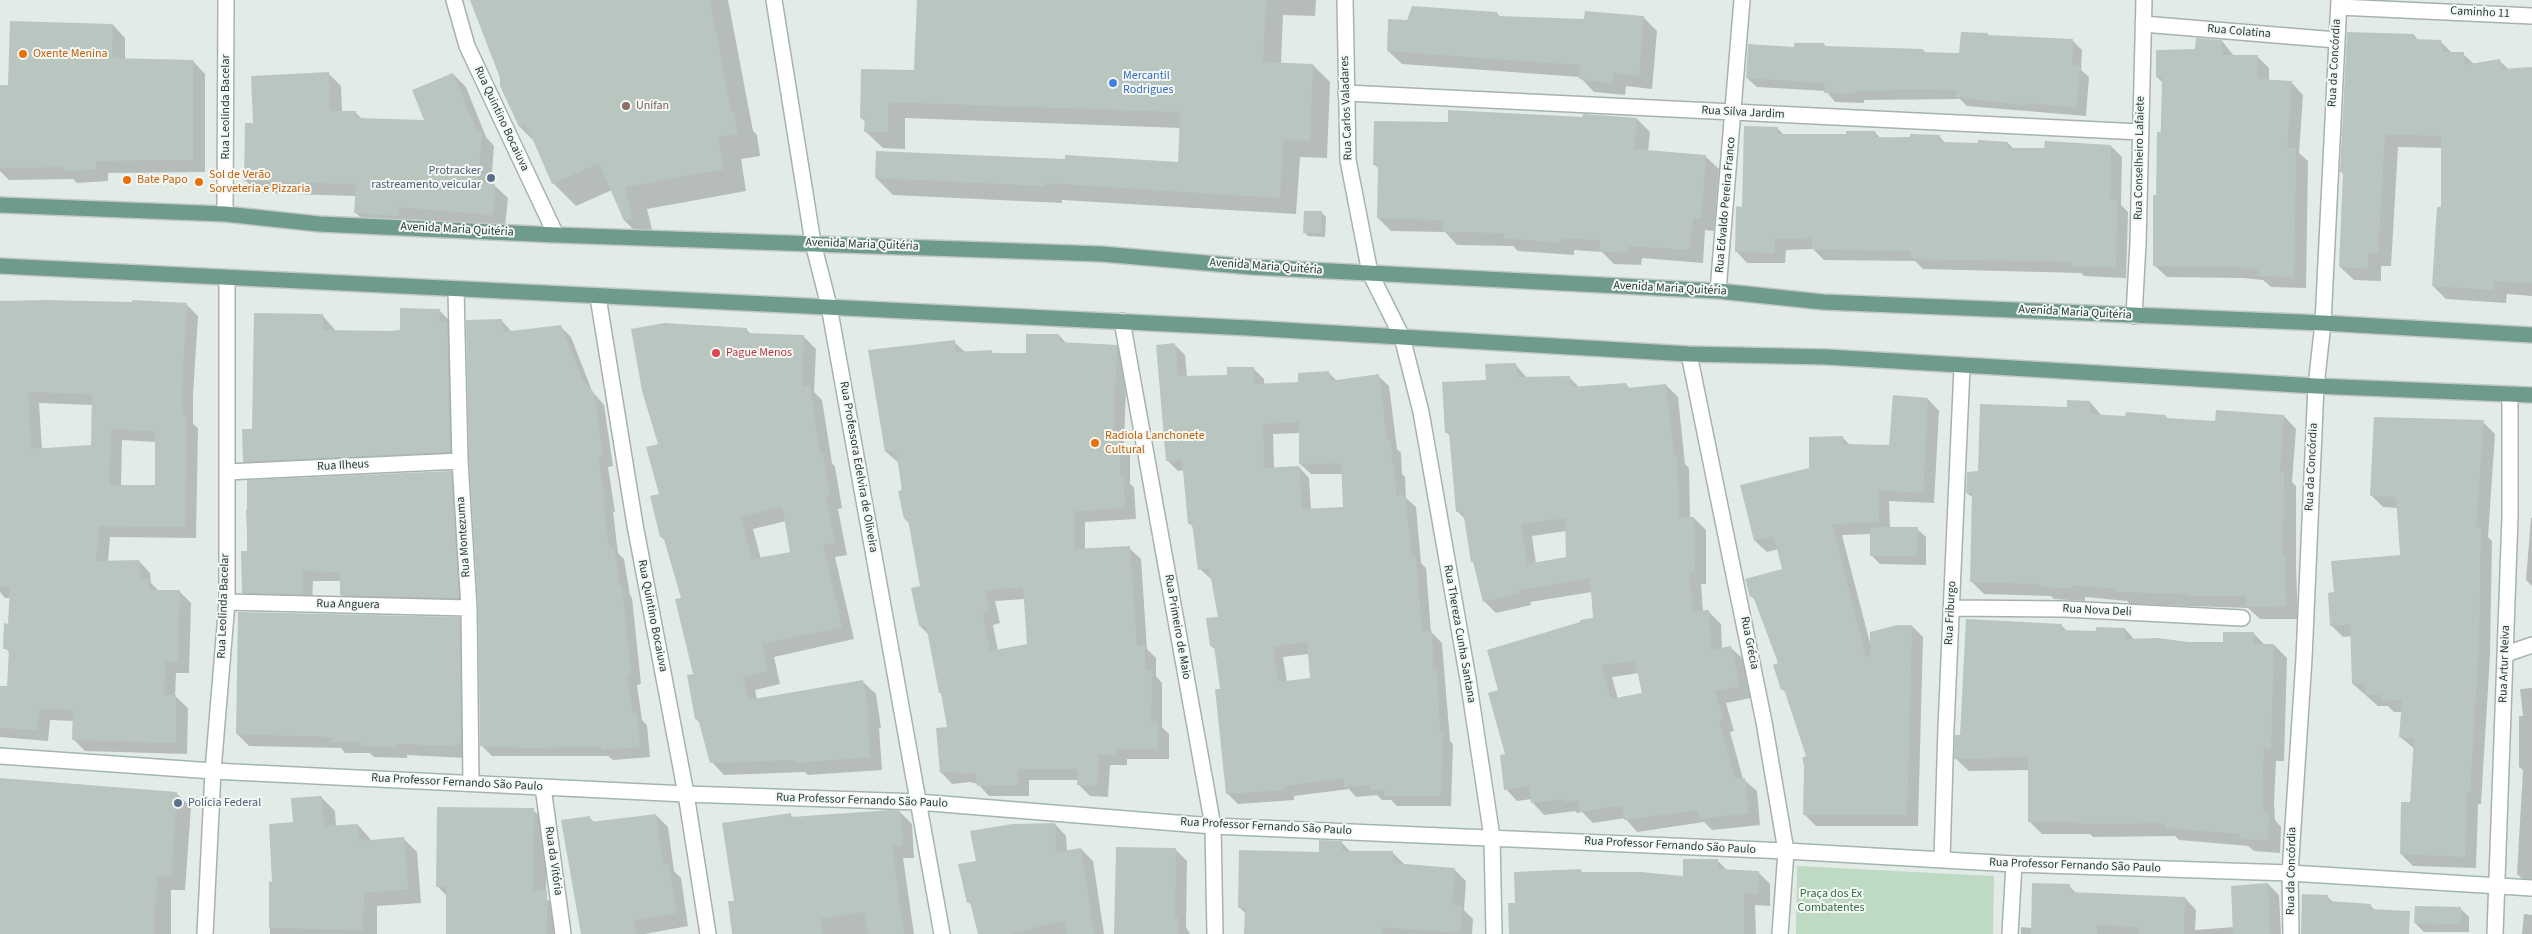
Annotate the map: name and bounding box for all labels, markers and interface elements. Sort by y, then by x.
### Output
street label: Caminho 11 [2450,4,2510,22]
street label: Rua da Concórdia [2326,19,2344,107]
street label: Rua Colatina [2207,22,2271,42]
place label: Oxente Menina [33,47,108,61]
marker: Oxente Menina [17,48,29,60]
street label: Rua Leolinda Bacelar [219,54,233,160]
street label: Rua Carlos Valadares [1338,55,1356,161]
street label: Rua Quintino Bocaiuva [470,64,532,174]
place label: Mercantil Rodrigues [1123,69,1174,97]
marker: Mercantil Rodrigues [1107,77,1119,89]
street label: Rua Conselheiro Lafaiete [2132,96,2148,220]
place label: Unifan [636,99,669,113]
marker: Unifan [620,100,632,112]
street label: Rua Silva Jardim [1701,104,1785,122]
street label: Rua Edvaldo Pereira Franco [1713,136,1739,274]
place label: Protracker rastreamento veicular [371,164,481,192]
place label: Sol de Verão Sorveteria e Pizzaria [209,168,310,196]
marker: Protracker rastreamento veicular [485,172,497,184]
place label: Bate Papo [137,173,188,187]
marker: Bate Papo [121,174,133,186]
marker: Sol de Verão Sorveteria e Pizzaria [193,176,205,188]
street label: Avenida Maria Quitéria [400,220,514,240]
street label: Avenida Maria Quitéria [805,236,919,254]
street label: Avenida Maria Quitéria [1209,256,1323,278]
street label: Avenida Maria Quitéria [1613,279,1727,299]
street label: Avenida Maria Quitéria [2018,303,2132,323]
place label: Pague Menos [726,346,792,360]
marker: Pague Menos [710,347,722,359]
street label: Rua Professora Edelvira de Oliveira [836,380,880,554]
street label: Rua da Concórdia [2303,423,2321,511]
place label: Radiola Lanchonete Cultural [1105,429,1205,457]
marker: Radiola Lanchonete Cultural [1089,437,1101,449]
street label: Rua Ilheus [317,457,369,475]
street label: Rua Montezuma [454,496,474,578]
street label: Rua Leolinda Bacelar [215,553,233,659]
street label: Rua Quintino Bocaiuva [634,559,670,673]
street label: Rua Thereza Cunha Santana [1440,564,1478,704]
street label: Rua Primeiro de Maio [1161,573,1193,681]
street label: Rua Friburgo [1942,581,1960,645]
street label: Rua Anguera [316,597,380,613]
street label: Rua Nova Deli [2062,602,2132,620]
street label: Rua Grécia [1737,615,1761,671]
street label: Rua Artur Neiva [2496,625,2514,703]
street label: Rua Professor Fernando São Paulo [371,771,543,795]
street label: Rua Professor Fernando São Paulo [776,791,948,811]
place label: Polícia Federal [188,796,261,810]
marker: Polícia Federal [172,797,184,809]
street label: Rua Professor Fernando São Paulo [1180,815,1352,839]
street label: Rua da Vitória [541,826,565,896]
street label: Rua da Concórdia [2284,827,2300,915]
street label: Rua Professor Fernando São Paulo [1584,834,1756,858]
street label: Rua Professor Fernando São Paulo [1989,856,2161,876]
park label: Praça dos Ex Combatentes [1798,887,1864,915]

